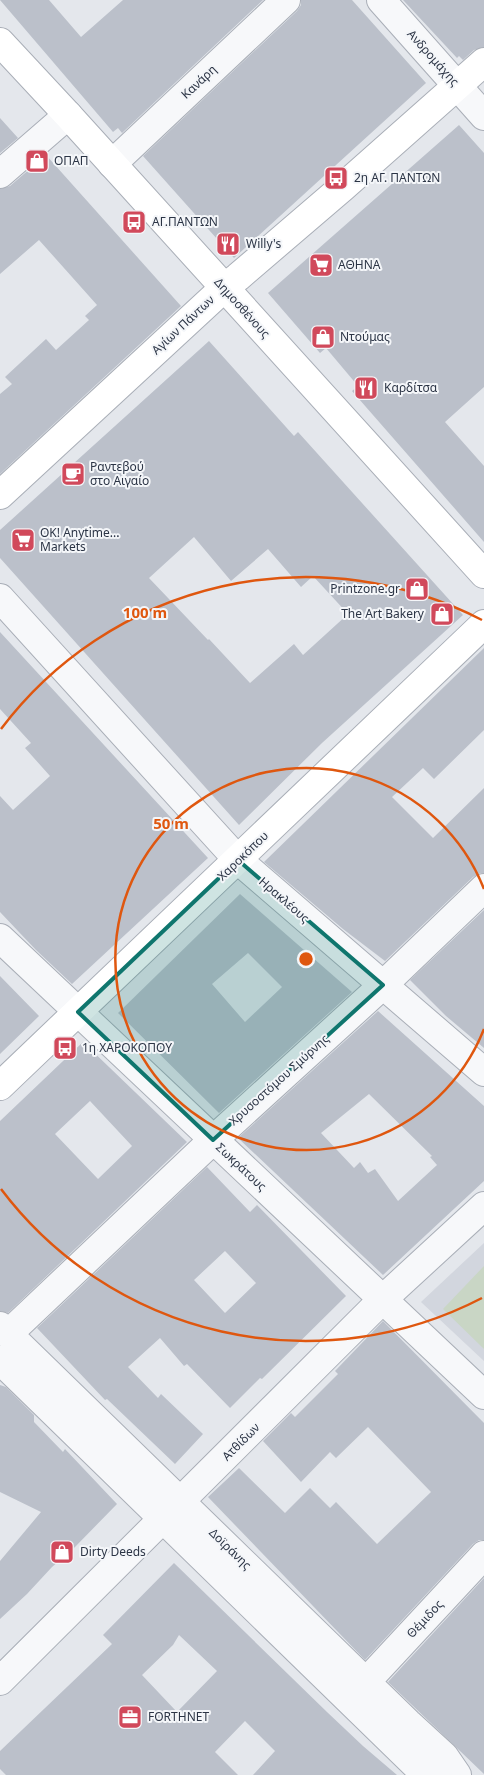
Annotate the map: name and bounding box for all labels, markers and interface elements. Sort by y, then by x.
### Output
street label: Ανδρομάχης [404,26,463,90]
street label: Κανάρη [177,61,220,102]
shop icon: ΟΠΑΠ [24,148,50,174]
place label: ΟΠΑΠ [54,152,89,169]
bus stop icon: 2η ΑΓ. ΠΑΝΤΩΝ [323,165,349,191]
place label: 2η ΑΓ. ΠΑΝΤΩΝ [354,169,440,186]
bus stop icon: ΑΓ.ΠΑΝΤΩΝ [121,209,147,235]
place label: ΑΓ.ΠΑΝΤΩΝ [152,213,218,230]
restaurant icon: Willy's [215,231,241,257]
place label: Willy's [246,235,281,252]
supermarket icon: ΑΘΗΝΑ [308,252,334,278]
place label: ΑΘΗΝΑ [338,256,381,273]
street label: Δημοσθένους [211,274,274,342]
street label: Αγίων Πάντων [148,291,218,358]
shop icon: Ντούμας [310,324,336,350]
place label: Ντούμας [340,328,390,345]
restaurant icon: Καρδίτσα [353,375,379,401]
place label: Καρδίτσα [384,379,438,396]
place label: Ραντεβού στο Αιγαίο [90,458,149,489]
cafe icon: Ραντεβού στο Αιγαίο [60,461,86,487]
place label: OK! Anytime... Markets [40,524,119,555]
supermarket icon: OK! Anytime... Markets [10,527,36,553]
shop icon: Printzone.gr [404,576,430,602]
place label: Printzone.gr [330,580,400,597]
shop icon: The Art Bakery [429,601,455,627]
text: 100 m [123,602,167,622]
place label: The Art Bakery [341,605,425,622]
text: 50 m [153,813,189,833]
street label: Χαροκόπου [213,827,272,884]
street label: Ηρακλέους [255,873,313,926]
centre of rings [297,950,315,968]
street label: Χρυσοστόμου Σμύρνης [225,1030,332,1129]
bus stop icon: 1η ΧΑΡΟΚΟΠΟΥ [52,1035,78,1061]
place label: 1η ΧΑΡΟΚΟΠΟΥ [82,1039,172,1056]
street label: Σωκράτους [212,1139,270,1195]
street label: Ατθίδων [218,1419,263,1464]
street label: Δοϊράνης [205,1524,255,1573]
shop icon: Dirty Deeds [49,1539,75,1565]
place label: Dirty Deeds [80,1543,146,1560]
street label: Θέμιδος [403,1596,447,1641]
office icon: FORTHNET [117,1704,143,1730]
place label: FORTHNET [148,1708,209,1725]

